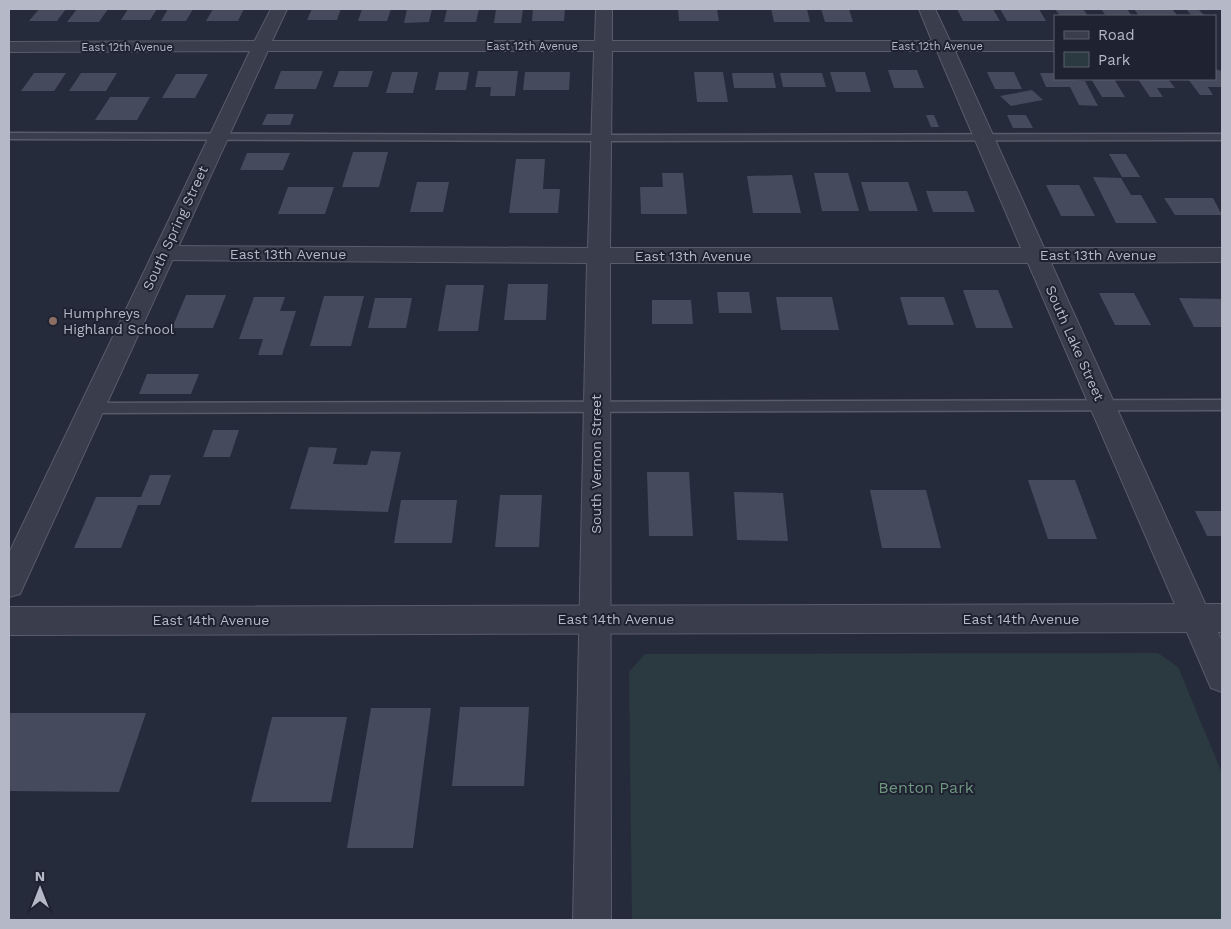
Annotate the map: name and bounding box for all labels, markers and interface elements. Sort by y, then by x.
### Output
legend [1054,15,1216,80]
text: Road [1098,26,1135,44]
street label: East 12th Avenue [486,40,578,53]
street label: East 12th Avenue [891,40,983,53]
street label: East 12th Avenue [81,41,173,54]
text: Park [1098,51,1131,69]
street label: South Spring Street [139,163,211,293]
street label: East 13th Avenue [230,246,346,262]
street label: East 13th Avenue [1040,247,1156,263]
street label: East 13th Avenue [635,248,751,264]
street label: South Lake Street [1042,283,1108,403]
place label: Humphreys Highland School [63,305,175,337]
marker: Humphreys Highland School [47,315,59,327]
street label: South Vernon Street [588,394,604,534]
street label: East 14th Avenue [558,611,674,627]
street label: East 14th Avenue [963,611,1079,627]
street label: East 14th Avenue [153,612,269,628]
park label: Benton Park [878,778,974,797]
north arrow [15,864,65,914]
text: N [35,868,45,884]

